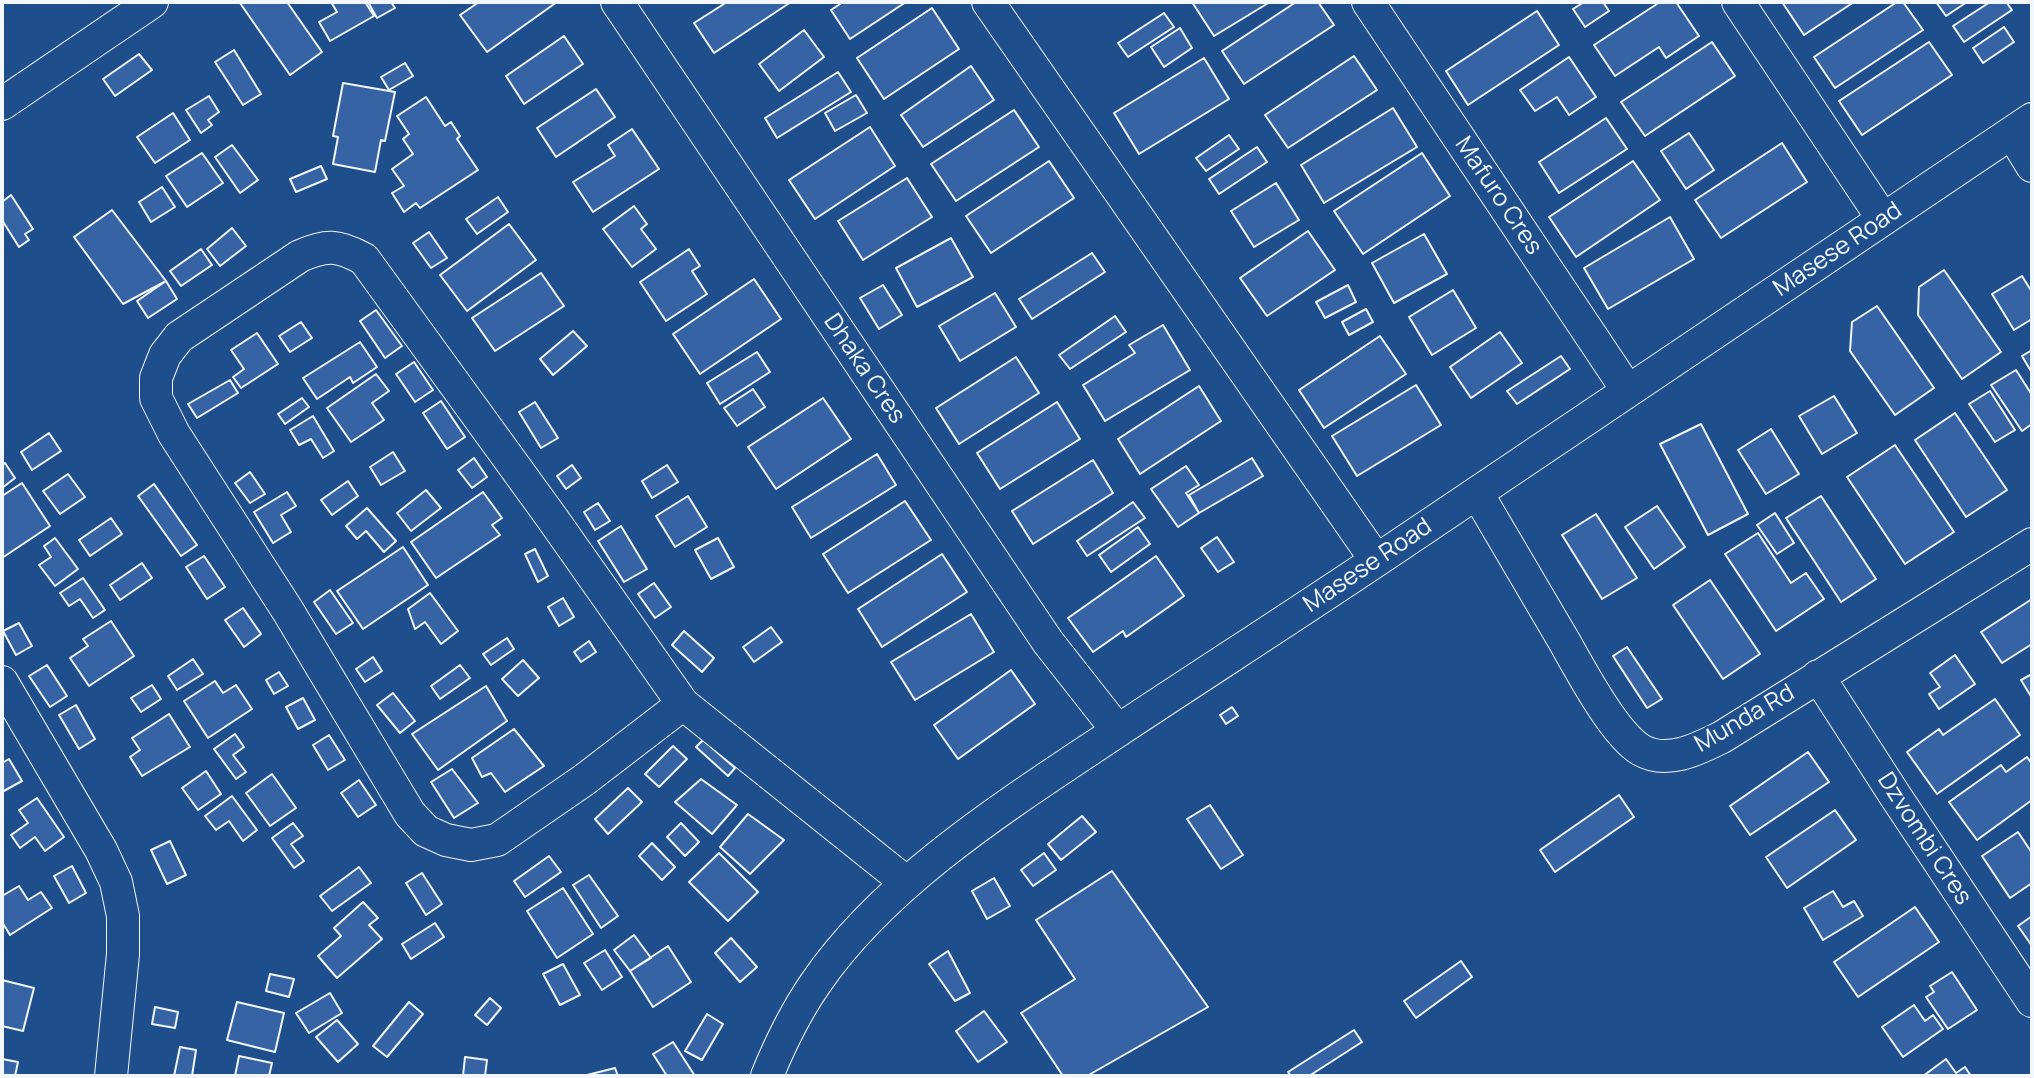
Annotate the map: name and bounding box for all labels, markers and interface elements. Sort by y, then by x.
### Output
street label: Mafuro Cres [1448,132,1548,260]
street label: Masese Road [1768,197,1908,303]
street label: Dhaka Cres [817,309,911,429]
street label: Masese Road [1298,513,1438,619]
street label: Munda Rd [1690,679,1800,759]
street label: Dzvombi Cres [1871,767,1977,911]

